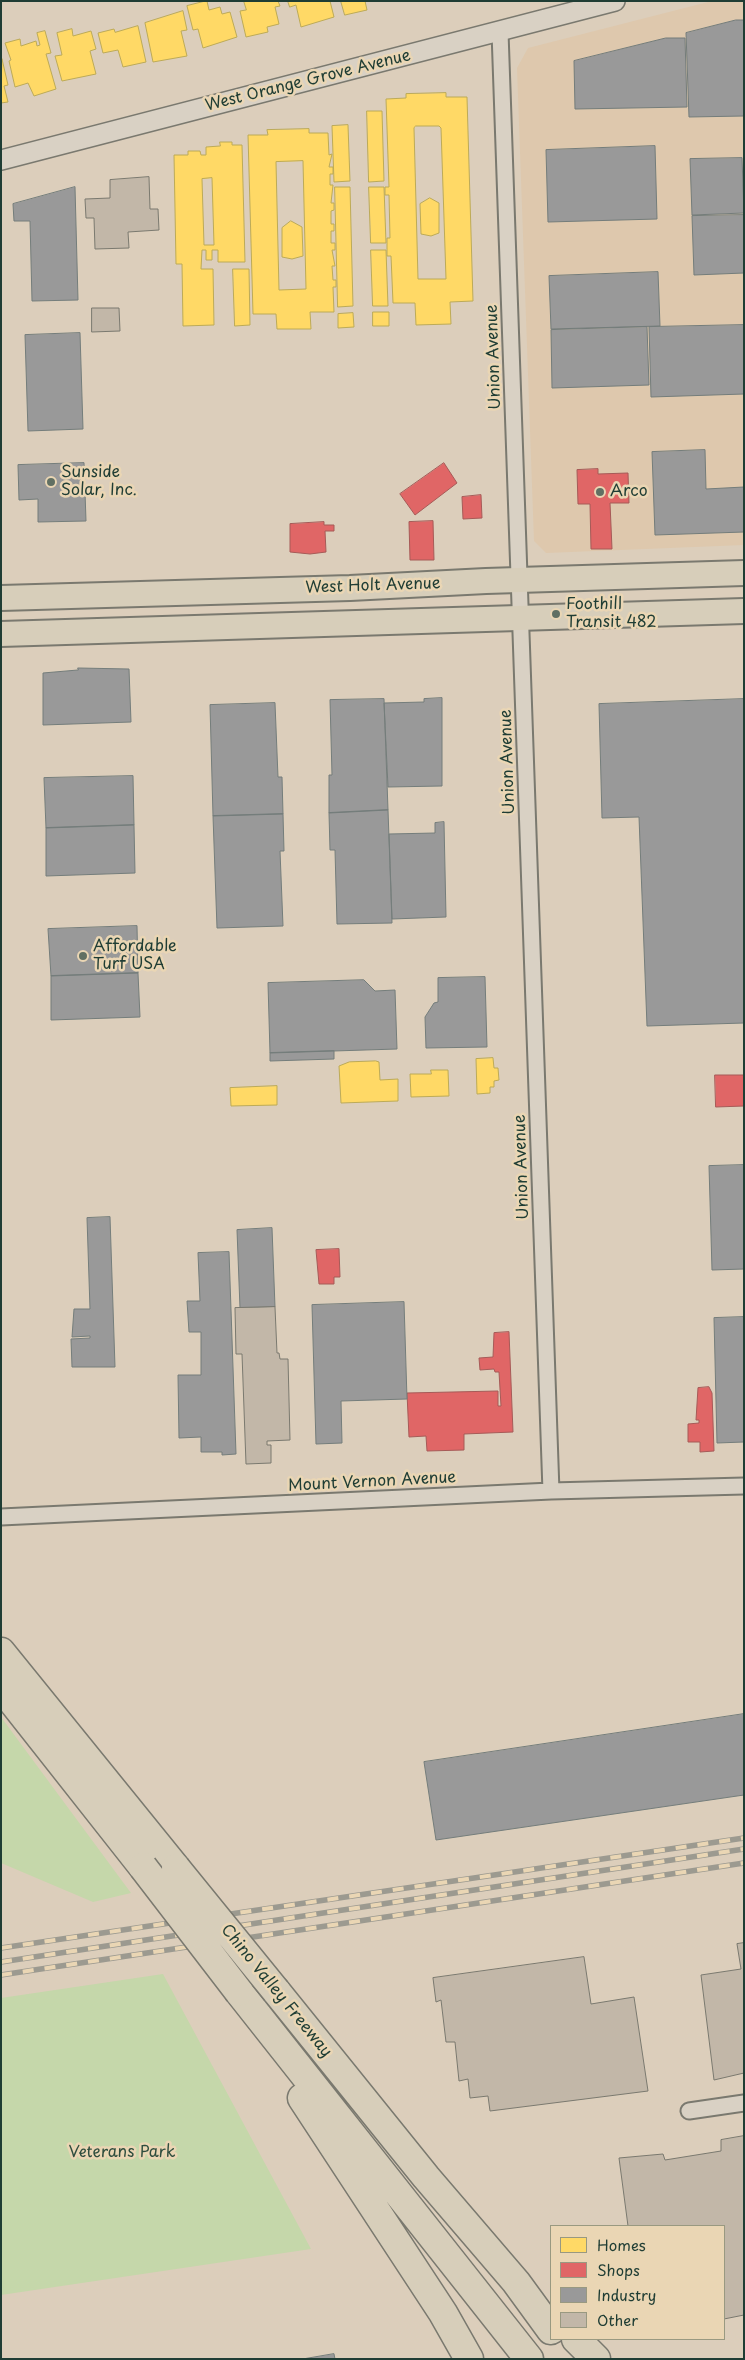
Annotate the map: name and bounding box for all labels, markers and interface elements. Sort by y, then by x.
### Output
street label: West Orange Grove Avenue [203,46,413,116]
street label: Union Avenue [483,304,505,410]
place label: Sunside Solar, Inc. [61,463,137,501]
marker: Sunside Solar, Inc. [45,476,57,488]
place label: Arco [610,482,648,502]
marker: Arco [594,486,606,498]
street label: West Holt Avenue [305,574,441,598]
place label: Foothill Transit 482 [566,595,657,633]
marker: Foothill Transit 482 [550,608,562,620]
street label: Union Avenue [497,709,519,815]
place label: Affordable Turf USA [93,937,177,975]
marker: Affordable Turf USA [77,950,89,962]
street label: Union Avenue [511,1114,533,1220]
street label: Mount Vernon Avenue [287,1468,457,1496]
street label: Chino Valley Freeway [217,1921,335,2061]
park label: Veterans Park [69,2143,175,2163]
legend [550,2225,725,2340]
text: Homes [597,2233,646,2256]
text: Shops [597,2258,640,2281]
text: Industry [597,2283,656,2306]
text: Other [597,2308,638,2331]

